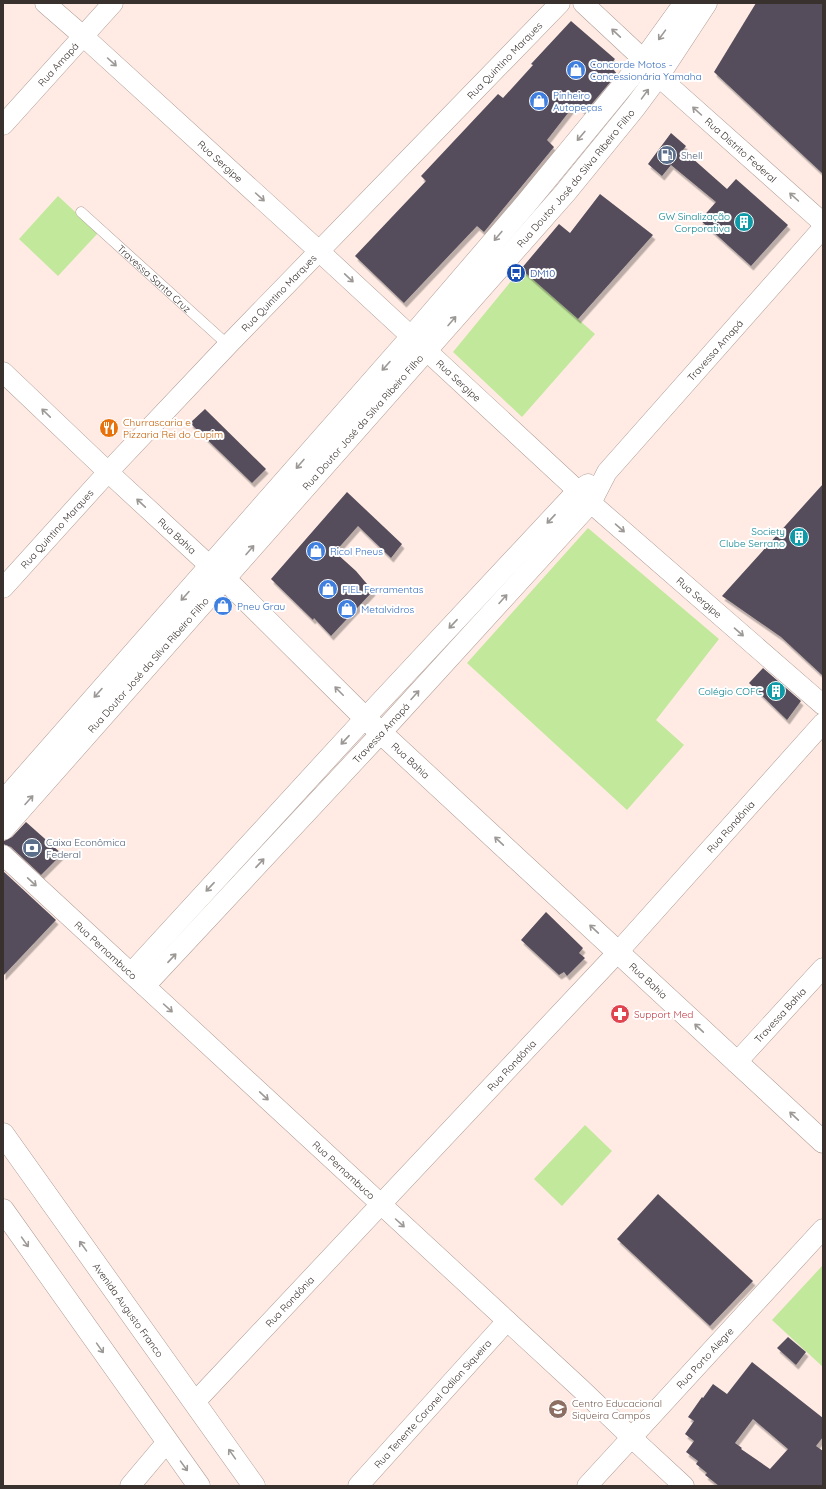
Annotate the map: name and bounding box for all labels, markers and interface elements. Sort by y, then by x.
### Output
street label: Rua Quintino Marques [464,19,545,102]
one-way arrow [611,28,621,38]
one-way arrow [658,29,666,40]
street label: Rua Amapá [35,40,81,89]
one-way arrow [107,58,117,67]
place label: Concorde Motos - Concessionária Yamaha [590,58,702,83]
shop icon: Concorde Motos - Concessionária Yamaha [565,59,587,81]
place label: Pinheiro Autopeças [553,89,602,114]
one-way arrow [641,89,649,100]
shop icon: Pinheiro Autopeças [528,90,550,112]
one-way arrow [692,106,702,115]
street label: Rua Doutor José da Silva Ribeiro Filho [514,107,638,250]
street label: Rua Distrito Federal [702,115,779,186]
one-way arrow [577,131,586,142]
street label: Rua Sergipe [195,138,245,185]
fuel station icon: Shell [656,144,678,166]
place label: Shell [681,149,703,162]
one-way arrow [255,192,265,202]
one-way arrow [789,193,799,202]
place label: GW Sinalização Corporativa [659,210,730,235]
building icon: GW Sinalização Corporativa [733,211,755,233]
one-way arrow [493,231,502,242]
street label: Travessa Santa Cruz [115,242,194,316]
street label: Rua Quintino Marques [239,252,320,334]
bus stop icon: DM10 [505,262,527,284]
place label: DM10 [530,267,555,280]
one-way arrow [344,273,354,283]
one-way arrow [447,317,456,327]
street label: Travessa Amapá [684,317,746,384]
street label: Rua Doutor José da Silva Ribeiro Filho [300,352,426,493]
street label: Rua Sergipe [433,357,484,405]
one-way arrow [381,361,390,372]
one-way arrow [41,409,51,418]
place label: Churrascaria e Pizzaria Rei do Cupim [123,416,223,441]
restaurant icon: Churrascaria e Pizzaria Rei do Cupim [98,417,120,439]
one-way arrow [295,459,304,469]
street label: Rua Quintino Marques [18,486,97,571]
one-way arrow [136,498,146,507]
one-way arrow [546,514,556,524]
street label: Rua Bahia [155,515,199,557]
one-way arrow [615,524,625,533]
place label: Society Clube Serrano [719,525,785,550]
building icon: Society Clube Serrano [788,526,810,548]
shop icon: Ricol Pneus [305,540,327,562]
one-way arrow [245,545,255,555]
place label: Ricol Pneus [330,545,383,558]
street label: Rua Sergipe [674,574,725,621]
shop icon: FIEL Ferramentas [317,578,339,600]
place label: FIEL Ferramentas [342,583,424,596]
one-way arrow [180,591,189,601]
street label: Rua Doutor José da Silva Ribeiro Filho [85,595,212,736]
shop icon: Pneu Grau [212,595,234,617]
one-way arrow [498,595,507,605]
shop icon: Metalvidros [336,598,358,620]
place label: Pneu Grau [237,600,285,613]
place label: Metalvidros [361,603,415,616]
one-way arrow [448,619,457,629]
one-way arrow [734,627,744,636]
building icon: Colégio COFC [765,680,787,702]
place label: Colégio COFC [698,685,762,698]
one-way arrow [334,686,343,696]
one-way arrow [93,688,103,698]
one-way arrow [411,690,420,701]
street label: Travessa Amapá [350,700,413,766]
one-way arrow [340,735,350,745]
street label: Rua Bahia [389,740,432,782]
one-way arrow [24,795,33,805]
street label: Rua Rondônia [704,798,757,856]
place label: Caixa Econômica Federal [46,836,126,861]
one-way arrow [493,836,504,845]
bank icon: Caixa Econômica Federal [21,837,43,859]
one-way arrow [256,857,265,868]
one-way arrow [27,877,37,886]
one-way arrow [205,882,214,892]
street label: Rua Pernambuco [72,918,139,982]
one-way arrow [589,924,599,934]
one-way arrow [167,953,176,963]
street label: Rua Bahia [626,960,670,1002]
street label: Travessa Bahia [752,985,809,1046]
one-way arrow [163,1003,174,1012]
pharmacy icon: Support Med [609,1003,631,1025]
place label: Support Med [634,1008,693,1021]
one-way arrow [694,1023,704,1032]
street label: Rua Rondônia [485,1037,539,1094]
one-way arrow [259,1091,269,1101]
one-way arrow [789,1111,799,1121]
street label: Rua Pernambuco [310,1138,377,1202]
one-way arrow [395,1218,405,1227]
one-way arrow [21,1236,29,1247]
one-way arrow [79,1240,87,1251]
street label: Avenida Augusto Franco [90,1260,166,1360]
street label: Rua Rondônia [263,1273,317,1330]
street label: Rua Porto Alegre [674,1324,737,1392]
street label: Rua Tenente Coronel Odilon Siqueira [371,1337,494,1471]
one-way arrow [96,1343,104,1354]
place label: Centro Educacional Siqueira Campos [572,1397,662,1422]
school or university icon: Centro Educacional Siqueira Campos [547,1398,569,1420]
one-way arrow [228,1449,236,1460]
one-way arrow [180,1460,188,1471]

